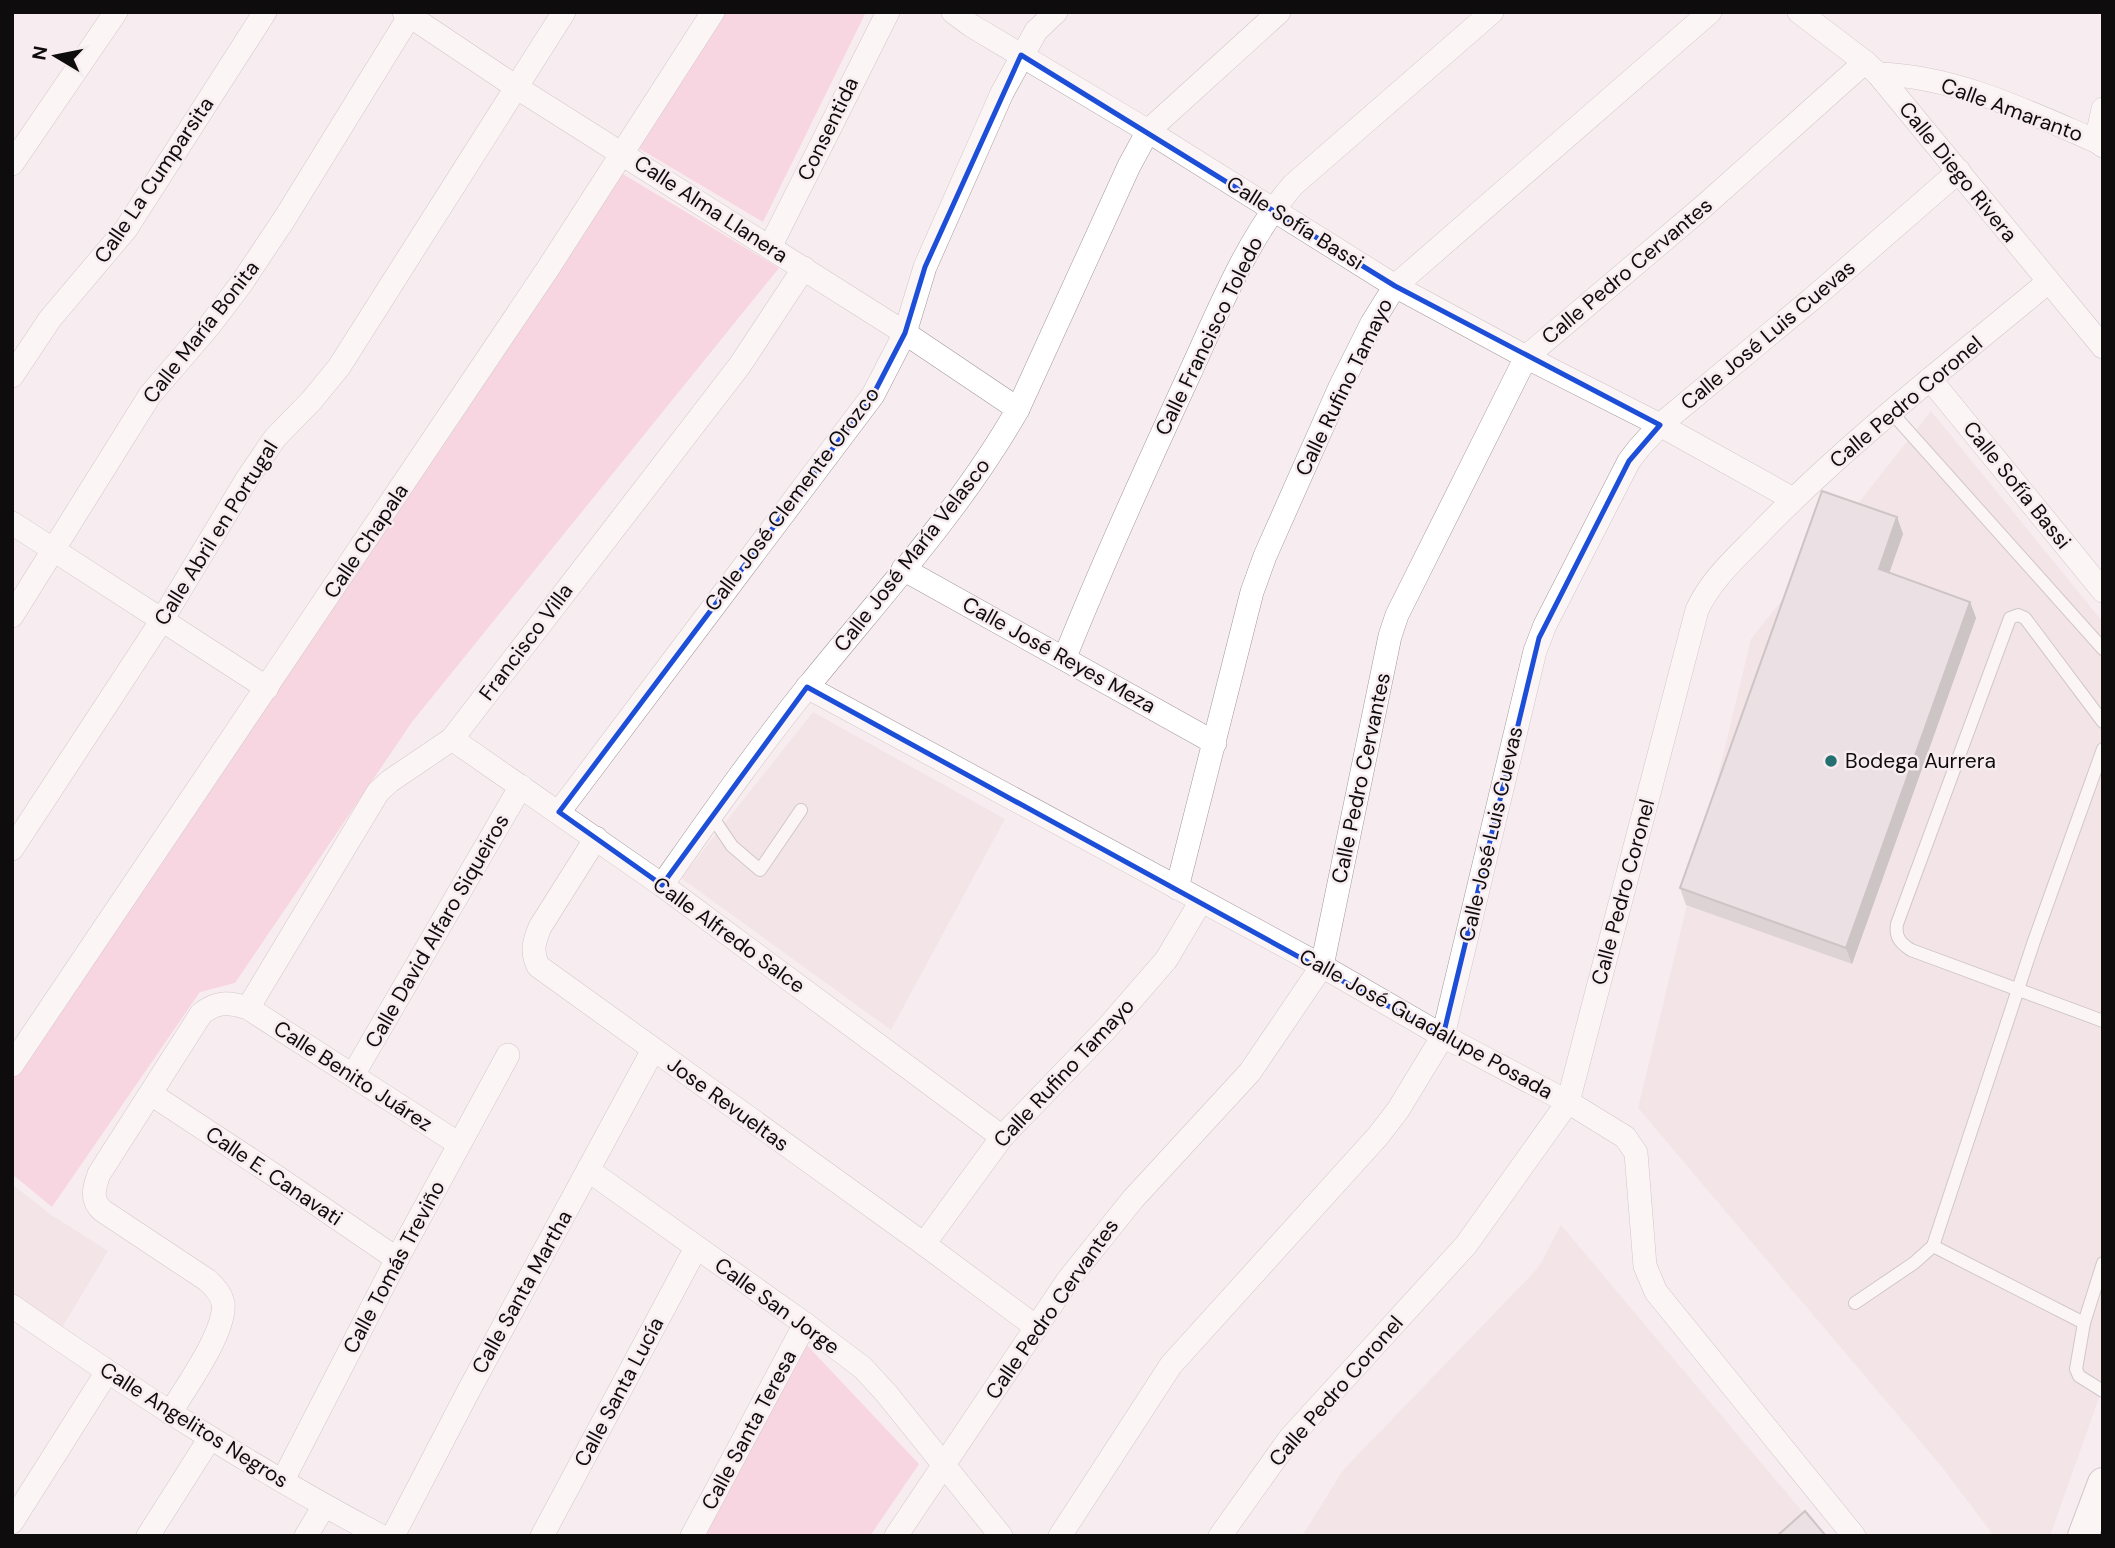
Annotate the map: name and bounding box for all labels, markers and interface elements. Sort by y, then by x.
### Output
north arrow [21,21,91,91]
text: N [26,44,53,62]
street label: Calle Amaranto [1937,71,2087,149]
street label: Consentida [791,73,865,185]
street label: Calle La Cumparsita [88,91,220,269]
street label: Calle Diego Rivera [1893,96,2023,248]
street label: Calle Alma Llanera [629,149,793,269]
street label: Calle Sofía Bassi [1221,170,1369,276]
street label: Calle Pedro Cervantes [1536,191,1718,351]
street label: Calle Francisco Toledo [1149,232,1269,440]
street label: Calle José Luis Cuevas [1675,254,1861,416]
street label: Calle María Bonita [136,255,266,409]
street label: Calle Rufino Tamayo [1289,293,1399,481]
street label: Calle Pedro Coronel [1824,330,1988,474]
street label: Calle José Clemente Orozco [698,381,886,617]
street label: Calle Sofía Bassi [1957,415,2077,555]
street label: Calle Abril en Portugal [148,435,284,631]
street label: Calle José María Velasco [827,452,997,658]
street label: Calle Chapala [317,478,415,604]
street label: Francisco Villa [473,578,579,706]
street label: Calle José Reyes Meza [957,590,1161,720]
street label: Calle Pedro Cervantes [1325,670,1397,886]
street label: Calle José Luis Cuevas [1453,724,1529,944]
place label: Bodega Aurrera [1845,747,1996,775]
marker: Bodega Aurrera [1823,753,1839,769]
street label: Calle Pedro Coronel [1585,796,1661,988]
street label: Calle David Alfaro Siqueiros [358,809,516,1053]
street label: Calle Alfredo Salce [647,870,811,1000]
street label: Calle José Guadalupe Posada [1294,942,1558,1106]
street label: Calle Rufino Tamayo [987,992,1141,1154]
street label: Calle Benito Juárez [268,1014,438,1138]
street label: Jose Revueltas [661,1050,795,1158]
street label: Calle E. Canavati [200,1120,348,1232]
street label: Calle Tomás Treviño [337,1176,451,1358]
street label: Calle Santa Martha [465,1205,579,1379]
street label: Calle Pedro Cervantes [979,1213,1125,1405]
street label: Calle San Jorge [709,1251,845,1361]
street label: Calle Pedro Coronel [1263,1310,1409,1472]
street label: Calle Santa Lucía [568,1312,670,1472]
street label: Calle Santa Teresa [695,1345,803,1515]
street label: Calle Angelitos Negros [94,1356,294,1494]

